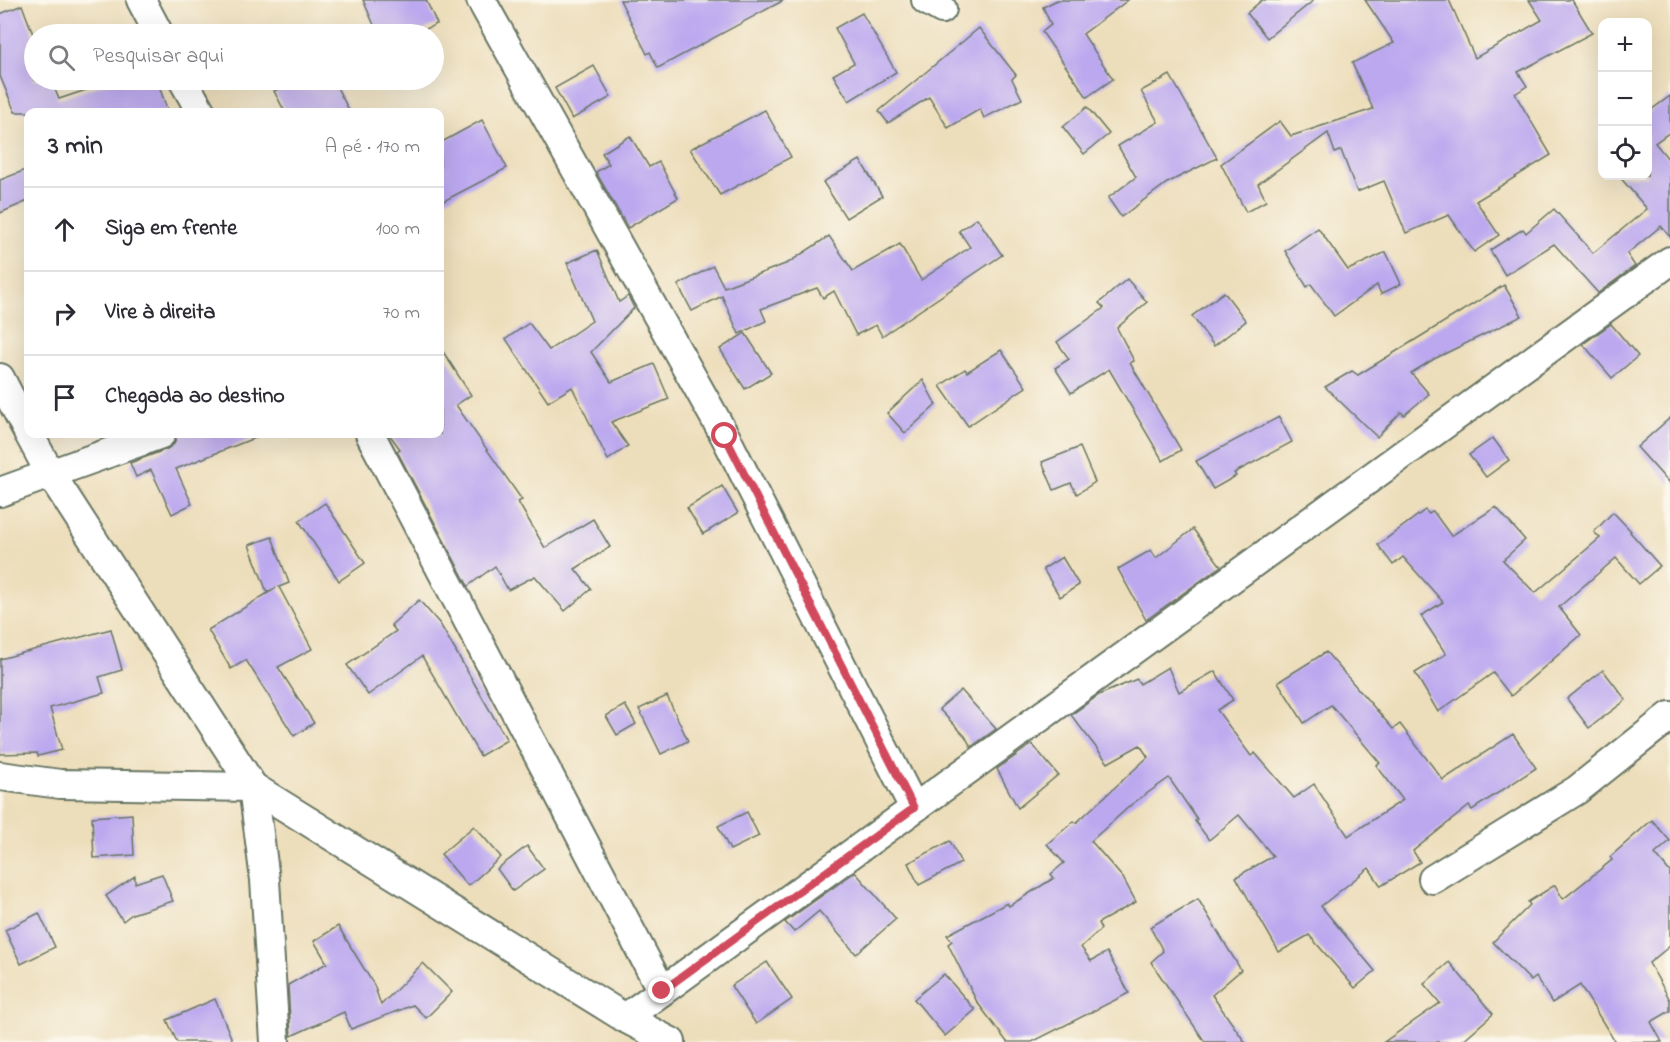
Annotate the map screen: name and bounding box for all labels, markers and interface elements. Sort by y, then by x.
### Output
map controls [1598,18,1652,180]
button: + [1598,18,1652,72]
search box [24,24,444,90]
icon: search [45,41,78,74]
text: Pesquisar aqui [93,41,224,73]
button: − [1598,72,1652,126]
button: locate [1598,126,1652,180]
text: 3 min [48,128,103,166]
text: A pé · 170 m [325,133,420,162]
icon: ahead [48,213,81,246]
text: Siga em frente [105,213,237,245]
text: 100 m [376,215,420,244]
icon: right [48,297,81,330]
text: Vire à direita [105,297,215,329]
text: 70 m [383,299,420,328]
icon: arrive [48,381,81,414]
text: Chegada ao destino [105,381,285,413]
route start [711,422,737,448]
route end [648,977,674,1003]

